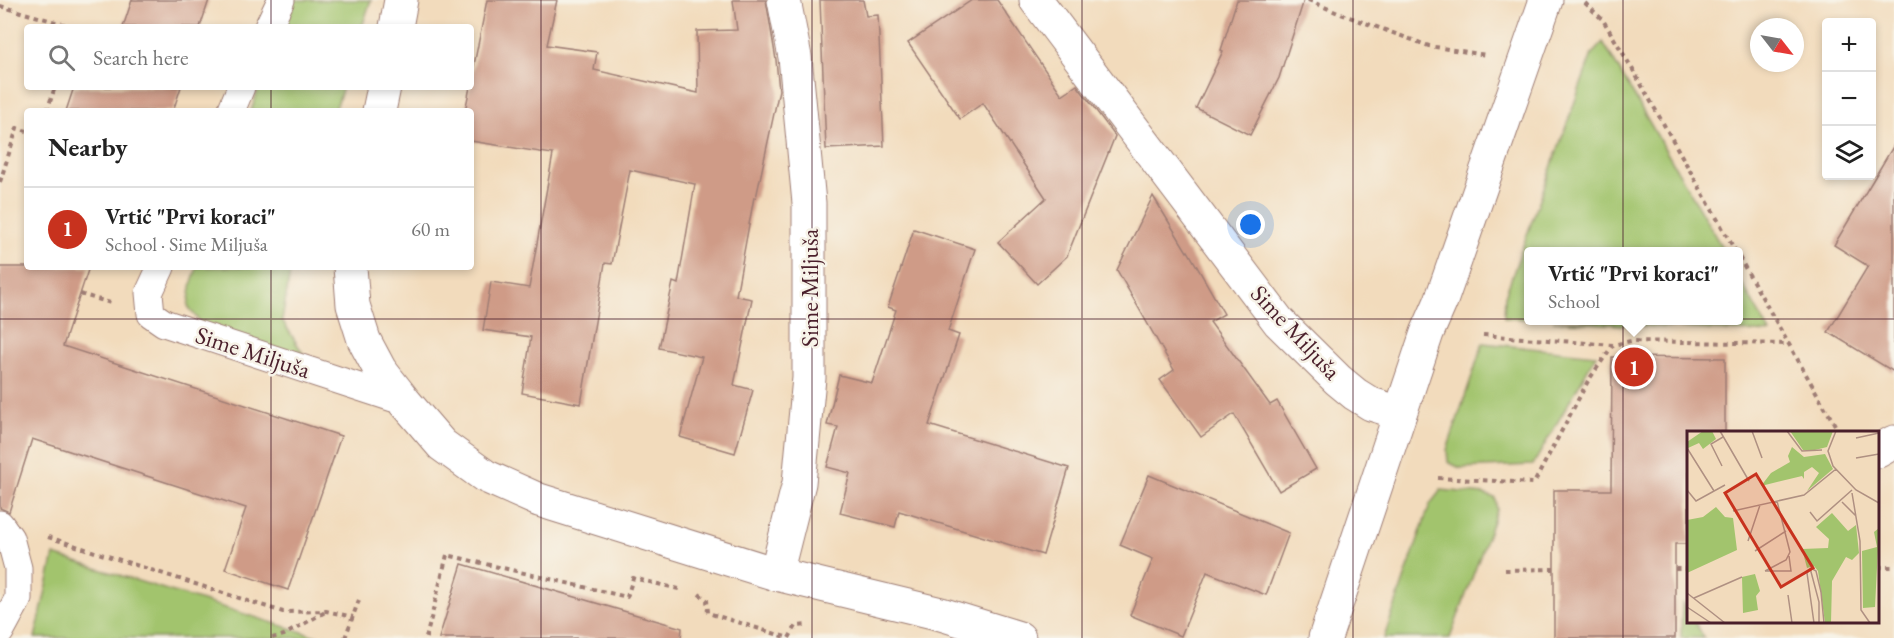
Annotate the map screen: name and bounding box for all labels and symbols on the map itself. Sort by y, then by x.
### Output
north arrow [1750,18,1804,72]
your location [1236,210,1265,239]
street label: Sime Miljuša [794,228,825,347]
street label: Sime Miljuša [1244,278,1348,386]
street label: Sime Miljuša [192,319,315,385]
pin: 1 [1614,344,1654,389]
inset map [1687,431,1879,623]

